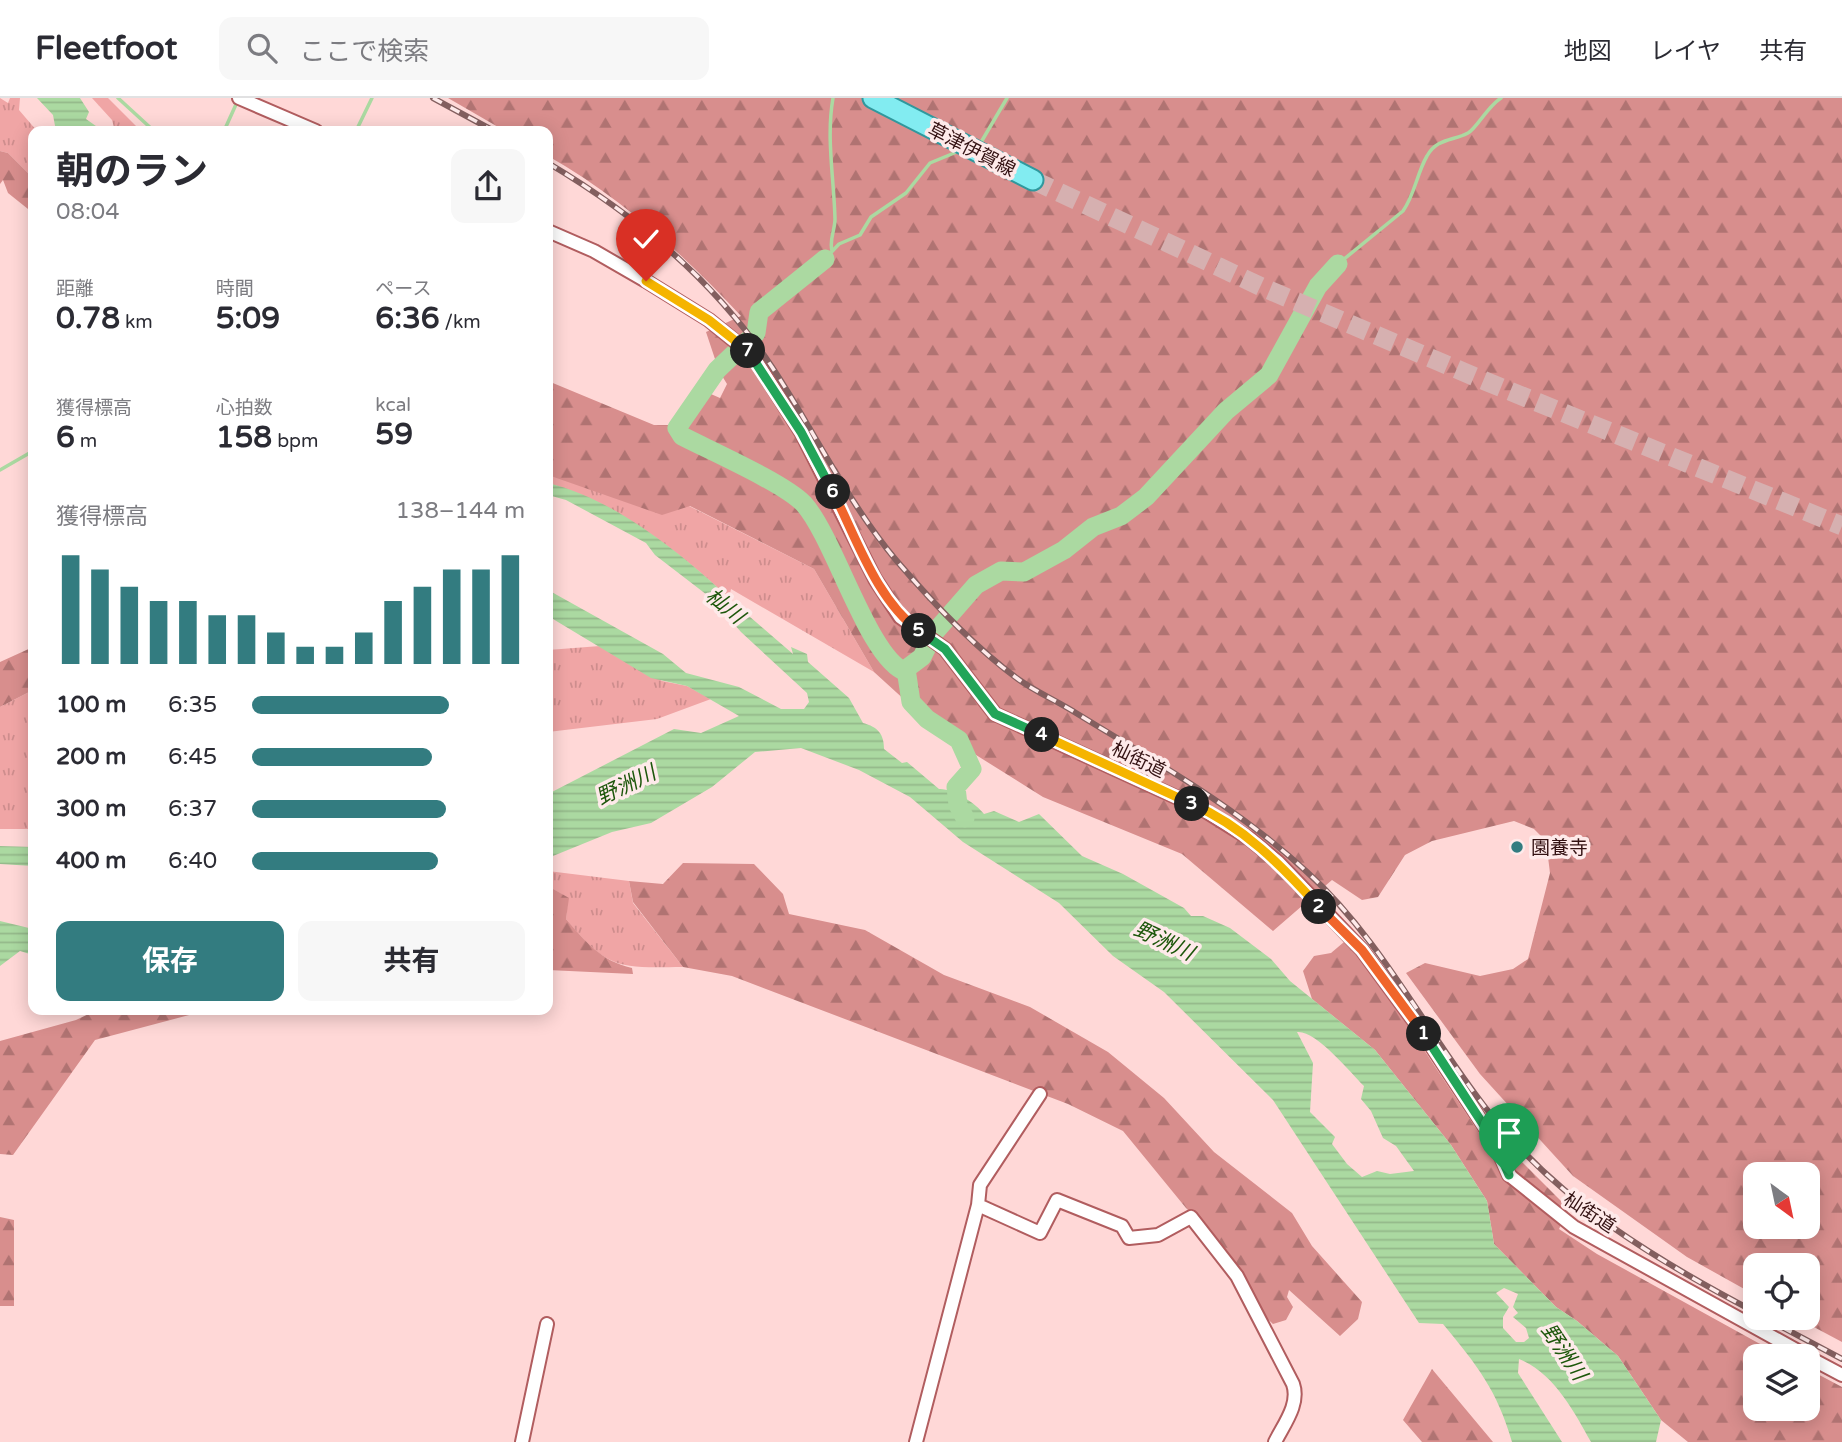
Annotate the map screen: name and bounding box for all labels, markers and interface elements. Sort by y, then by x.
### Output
search box [219,17,709,80]
text: Fleetfoot [35,29,177,68]
icon: search [243,29,281,67]
text: ここで検索 [299,36,429,67]
text: 地図 [1564,37,1612,66]
text: レイヤ [1650,37,1721,66]
text: 共有 [1759,37,1807,66]
street label: 草津伊賀線 [924,119,1019,181]
text: 朝のラン [56,149,208,195]
button: share [451,149,525,223]
text: 08:04 [56,198,120,226]
pin [616,209,676,281]
icon: check [627,220,665,258]
text: 距離 [56,278,94,300]
text: 時間 [216,278,254,300]
text: ペース [375,278,431,300]
text: 0.78 [56,300,120,337]
text: 5:09 [216,300,280,337]
text: 6:36 [375,300,440,337]
text: km [120,311,153,333]
text: /km [440,311,481,333]
pin: 7 [730,334,766,368]
text: 7 [742,339,753,361]
text: kcal [375,394,411,416]
text: 獲得標高 [56,397,132,419]
text: 心拍数 [216,397,273,419]
text: 59 [375,416,413,453]
text: 6 [56,419,75,456]
text: 158 [216,419,272,456]
text: m [75,430,97,452]
text: bpm [272,430,319,452]
pin: 6 [816,474,850,510]
text: 6 [827,480,838,502]
text: 138–144 m [396,497,525,525]
text: 獲得標高 [56,503,148,531]
water label: 杣川 [700,583,750,631]
pin: 5 [902,614,936,648]
text: 5 [913,619,924,641]
text: 100 m [56,691,126,719]
text: 6:35 [168,691,217,719]
pin: 4 [1024,718,1060,752]
text: 4 [1036,723,1047,745]
street label: 杣街道 [1108,738,1169,782]
text: 200 m [56,743,126,771]
text: 6:45 [168,743,217,771]
water label: 野洲川 [592,760,662,810]
pin: 3 [1174,786,1210,822]
text: 3 [1186,792,1197,814]
text: 300 m [56,795,126,823]
text: 6:37 [168,795,217,823]
place label: 園養寺 [1531,837,1588,859]
marker: 園養寺 [1509,839,1525,855]
text: 400 m [56,847,126,875]
text: 6:40 [168,847,217,875]
pin: 2 [1302,890,1336,924]
text: 2 [1313,895,1324,917]
water label: 野洲川 [1130,917,1199,967]
button: 保存 [56,921,284,1001]
button: 共有 [298,921,525,1001]
pin: 1 [1406,1016,1442,1052]
text: 1 [1418,1022,1429,1044]
pin [1479,1103,1539,1175]
icon: arrive [1490,1114,1528,1152]
north arrow [1743,1162,1820,1239]
map controls [1743,1162,1820,1421]
street label: 杣街道 [1560,1188,1619,1238]
button: locate [1743,1253,1820,1330]
water label: 野洲川 [1536,1319,1593,1387]
button: layers [1743,1344,1820,1421]

